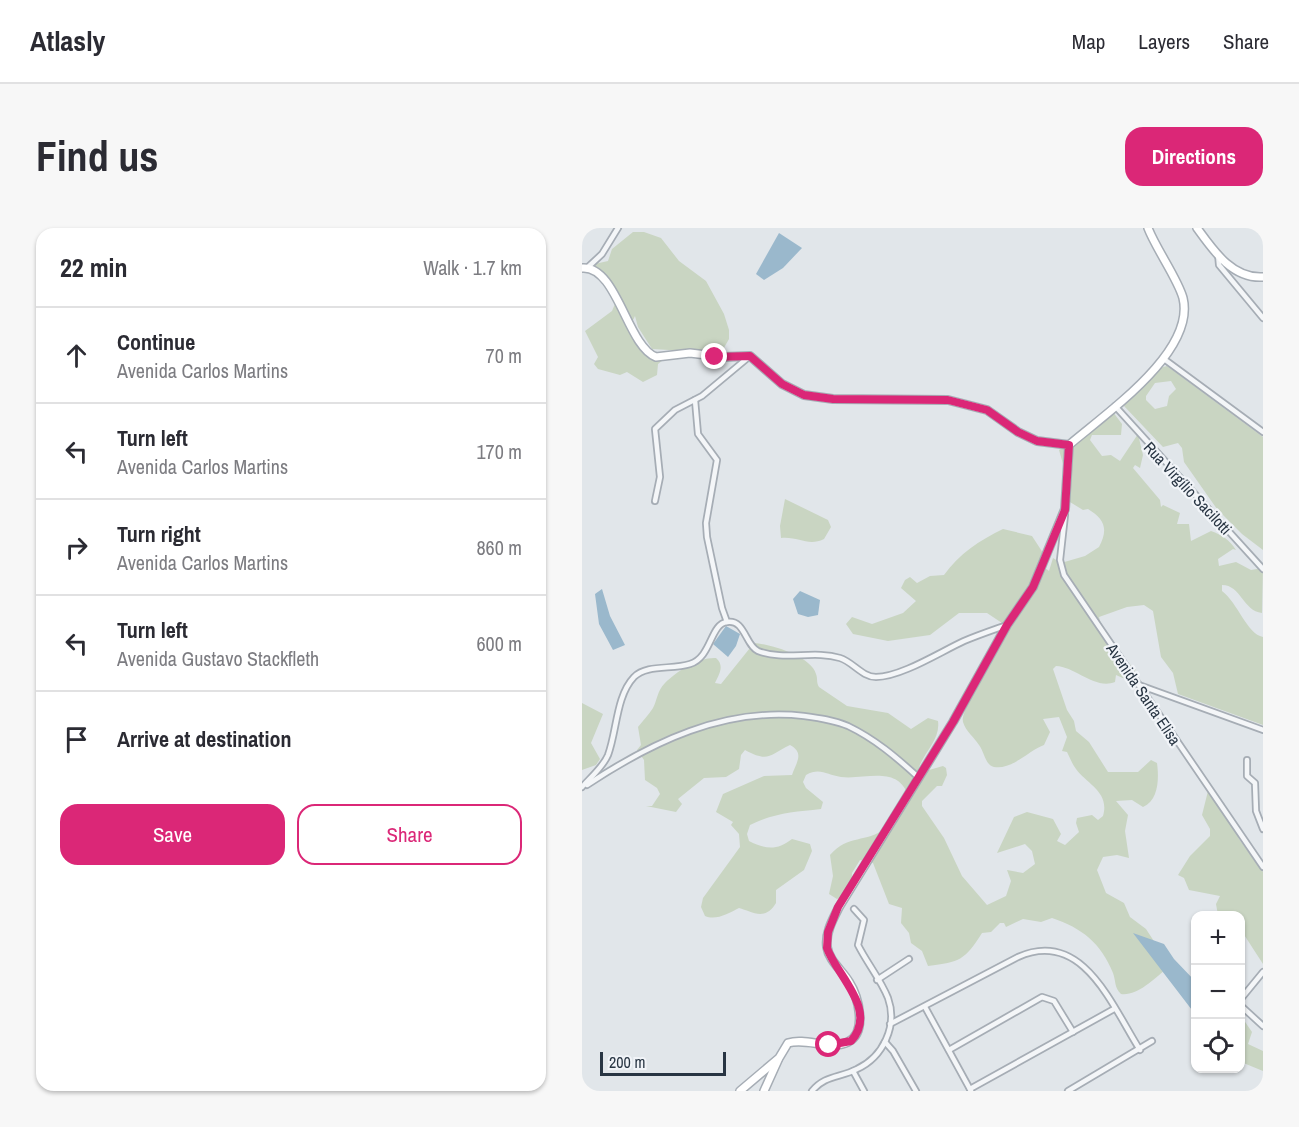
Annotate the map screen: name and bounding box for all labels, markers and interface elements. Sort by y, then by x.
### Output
text: Atlasly [30,22,105,60]
text: Map [1072,27,1105,56]
text: Layers [1138,27,1190,56]
text: Share [1223,27,1269,56]
button: Directions [1125,127,1263,186]
text: Find us [36,128,158,184]
text: 22 min [60,250,128,285]
text: Walk · 1.7 km [423,254,522,281]
text: Continue [117,327,195,357]
icon: ahead [60,339,93,372]
text: 70 m [486,342,522,369]
route end [701,343,727,369]
text: Avenida Carlos Martins [117,357,288,384]
text: Turn left [117,423,188,453]
icon: left [60,435,93,468]
street label: Rua Virgílio Sacilotti [1139,437,1237,539]
text: 170 m [476,438,522,465]
text: Avenida Carlos Martins [117,453,288,480]
text: Turn right [117,519,201,549]
icon: right [60,531,93,564]
text: 860 m [476,534,522,561]
text: Avenida Carlos Martins [117,549,288,576]
text: Turn left [117,615,188,645]
icon: left [60,627,93,660]
text: 600 m [476,630,522,657]
street label: Avenida Santa Elisa [1101,638,1187,750]
text: Avenida Gustavo Stackfleth [117,645,319,672]
icon: arrive [60,723,93,756]
text: Arrive at destination [117,724,291,754]
button: Save [60,804,285,865]
button: Share [297,804,522,865]
map controls [1191,911,1245,1073]
button: + [1191,911,1245,965]
button: − [1191,965,1245,1019]
button: locate [1191,1019,1245,1073]
route start [815,1031,841,1057]
scale bar [600,1049,726,1076]
text: 200 m [609,1051,645,1073]

